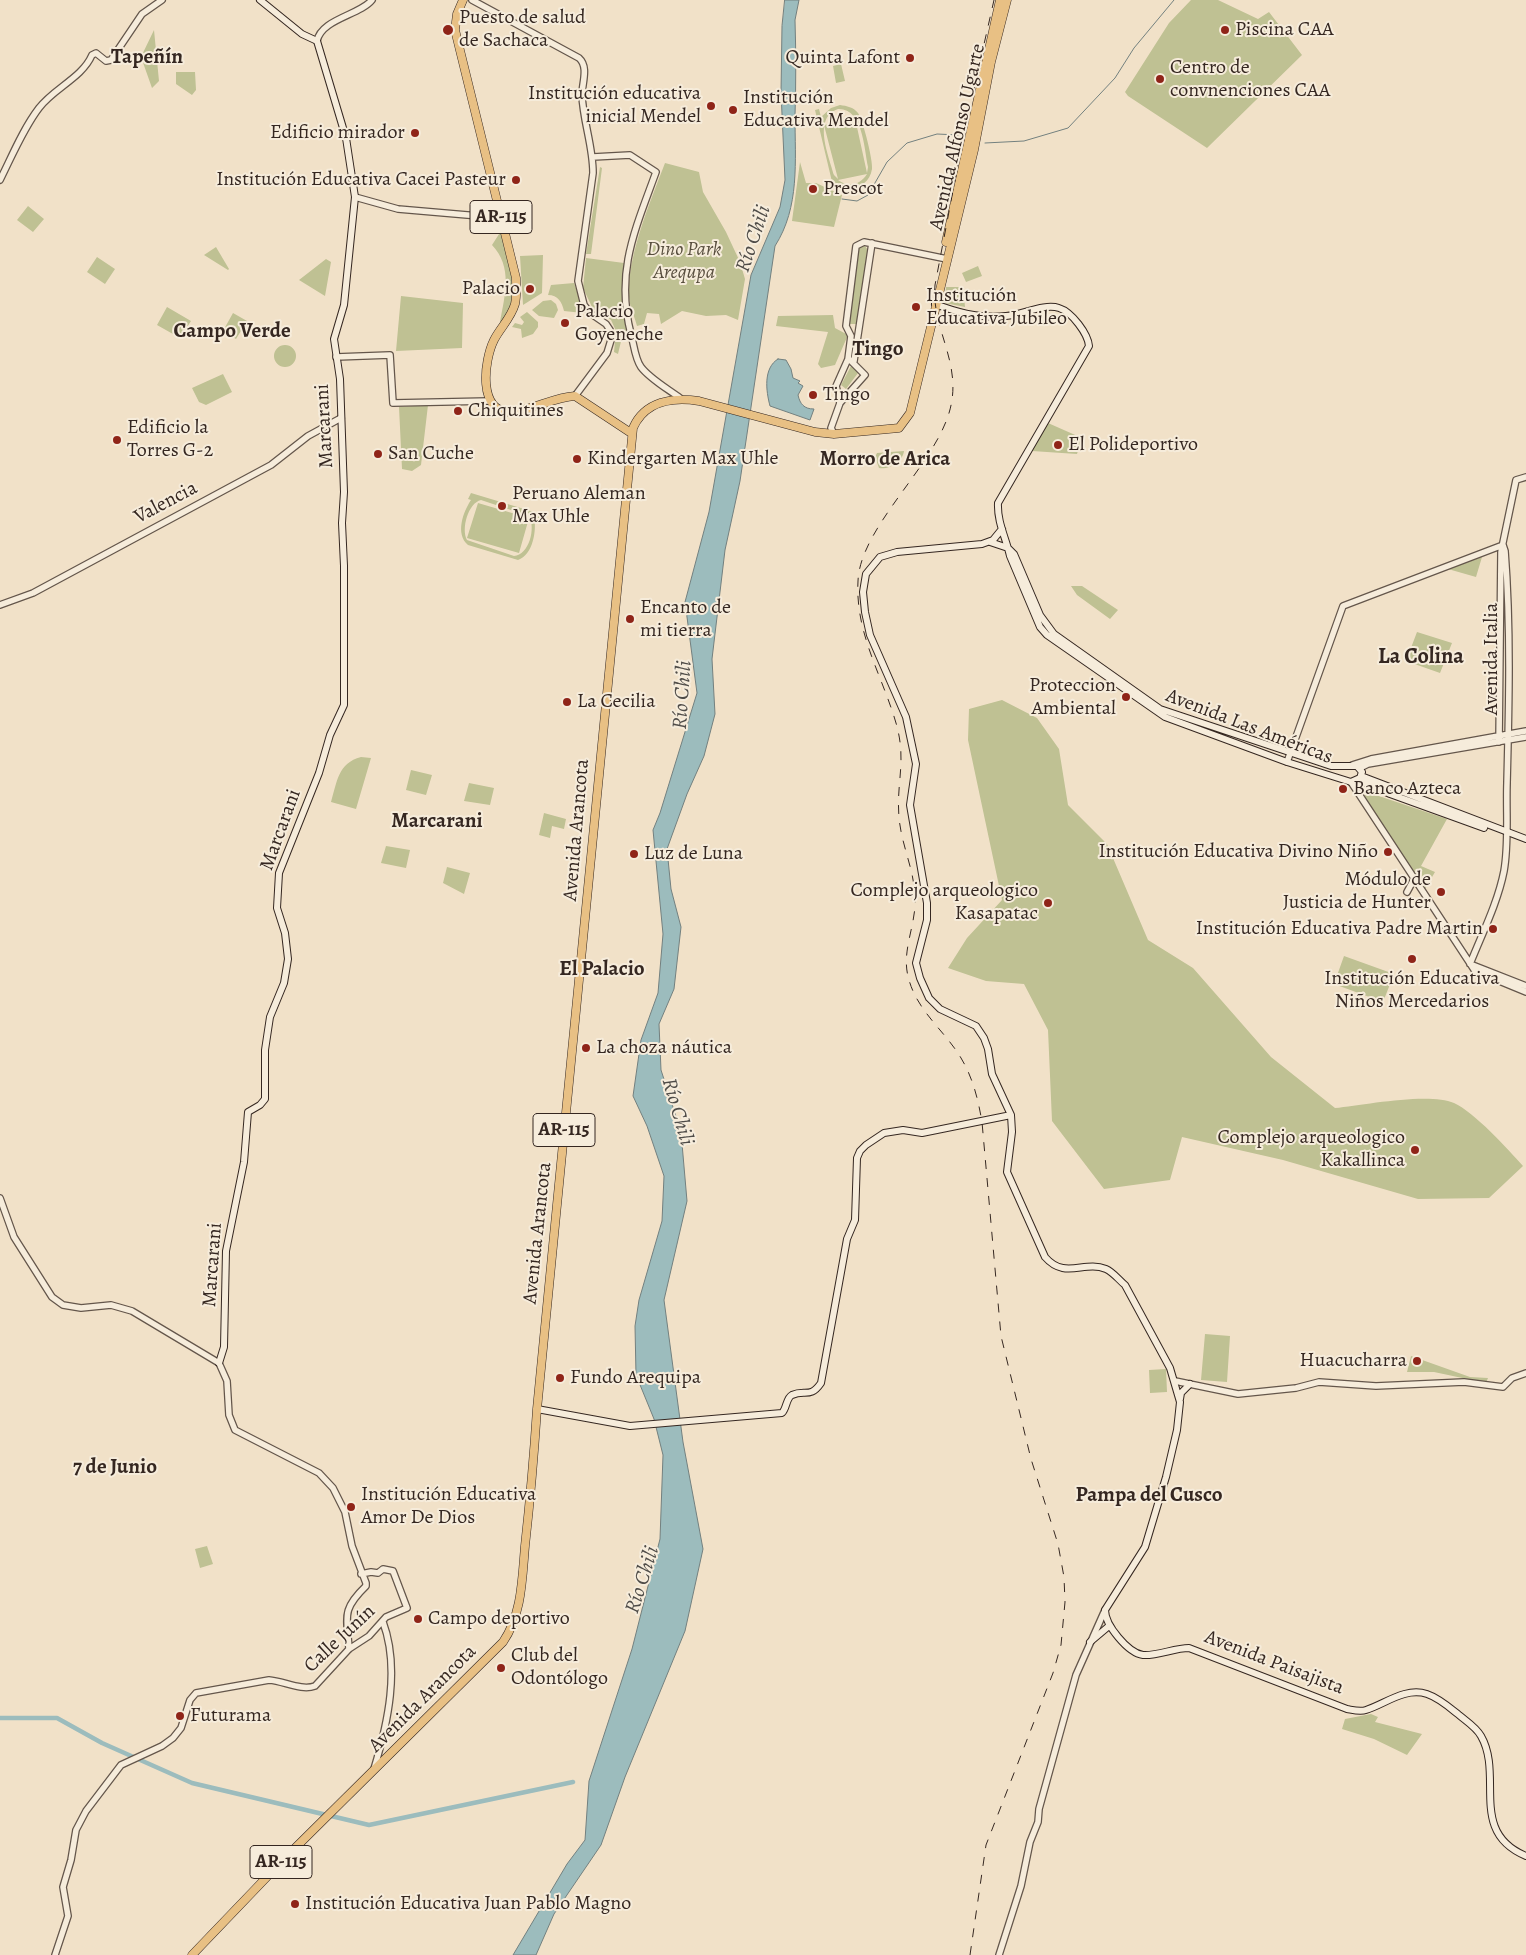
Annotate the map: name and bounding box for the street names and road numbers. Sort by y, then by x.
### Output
street label: Avenida Alfonso Ugarte [925,41,991,233]
road number: AR-115 [470,200,532,233]
street label: Marcarani [311,383,339,469]
street label: Valencia [130,476,202,530]
street label: Avenida Italia [1480,603,1504,715]
street label: Avenida Las Américas [1162,684,1336,770]
street label: Avenida Arancota [559,758,595,902]
street label: Marcarani [255,786,307,874]
road number: AR-115 [533,1114,595,1146]
street label: Avenida Arancota [519,1161,557,1305]
street label: Marcarani [198,1222,228,1308]
street label: Calle Junín [299,1600,381,1678]
street label: Avenida Paisajista [1201,1625,1347,1701]
street label: Avenida Arancota [364,1640,482,1758]
road number: AR-115 [250,1845,312,1878]

